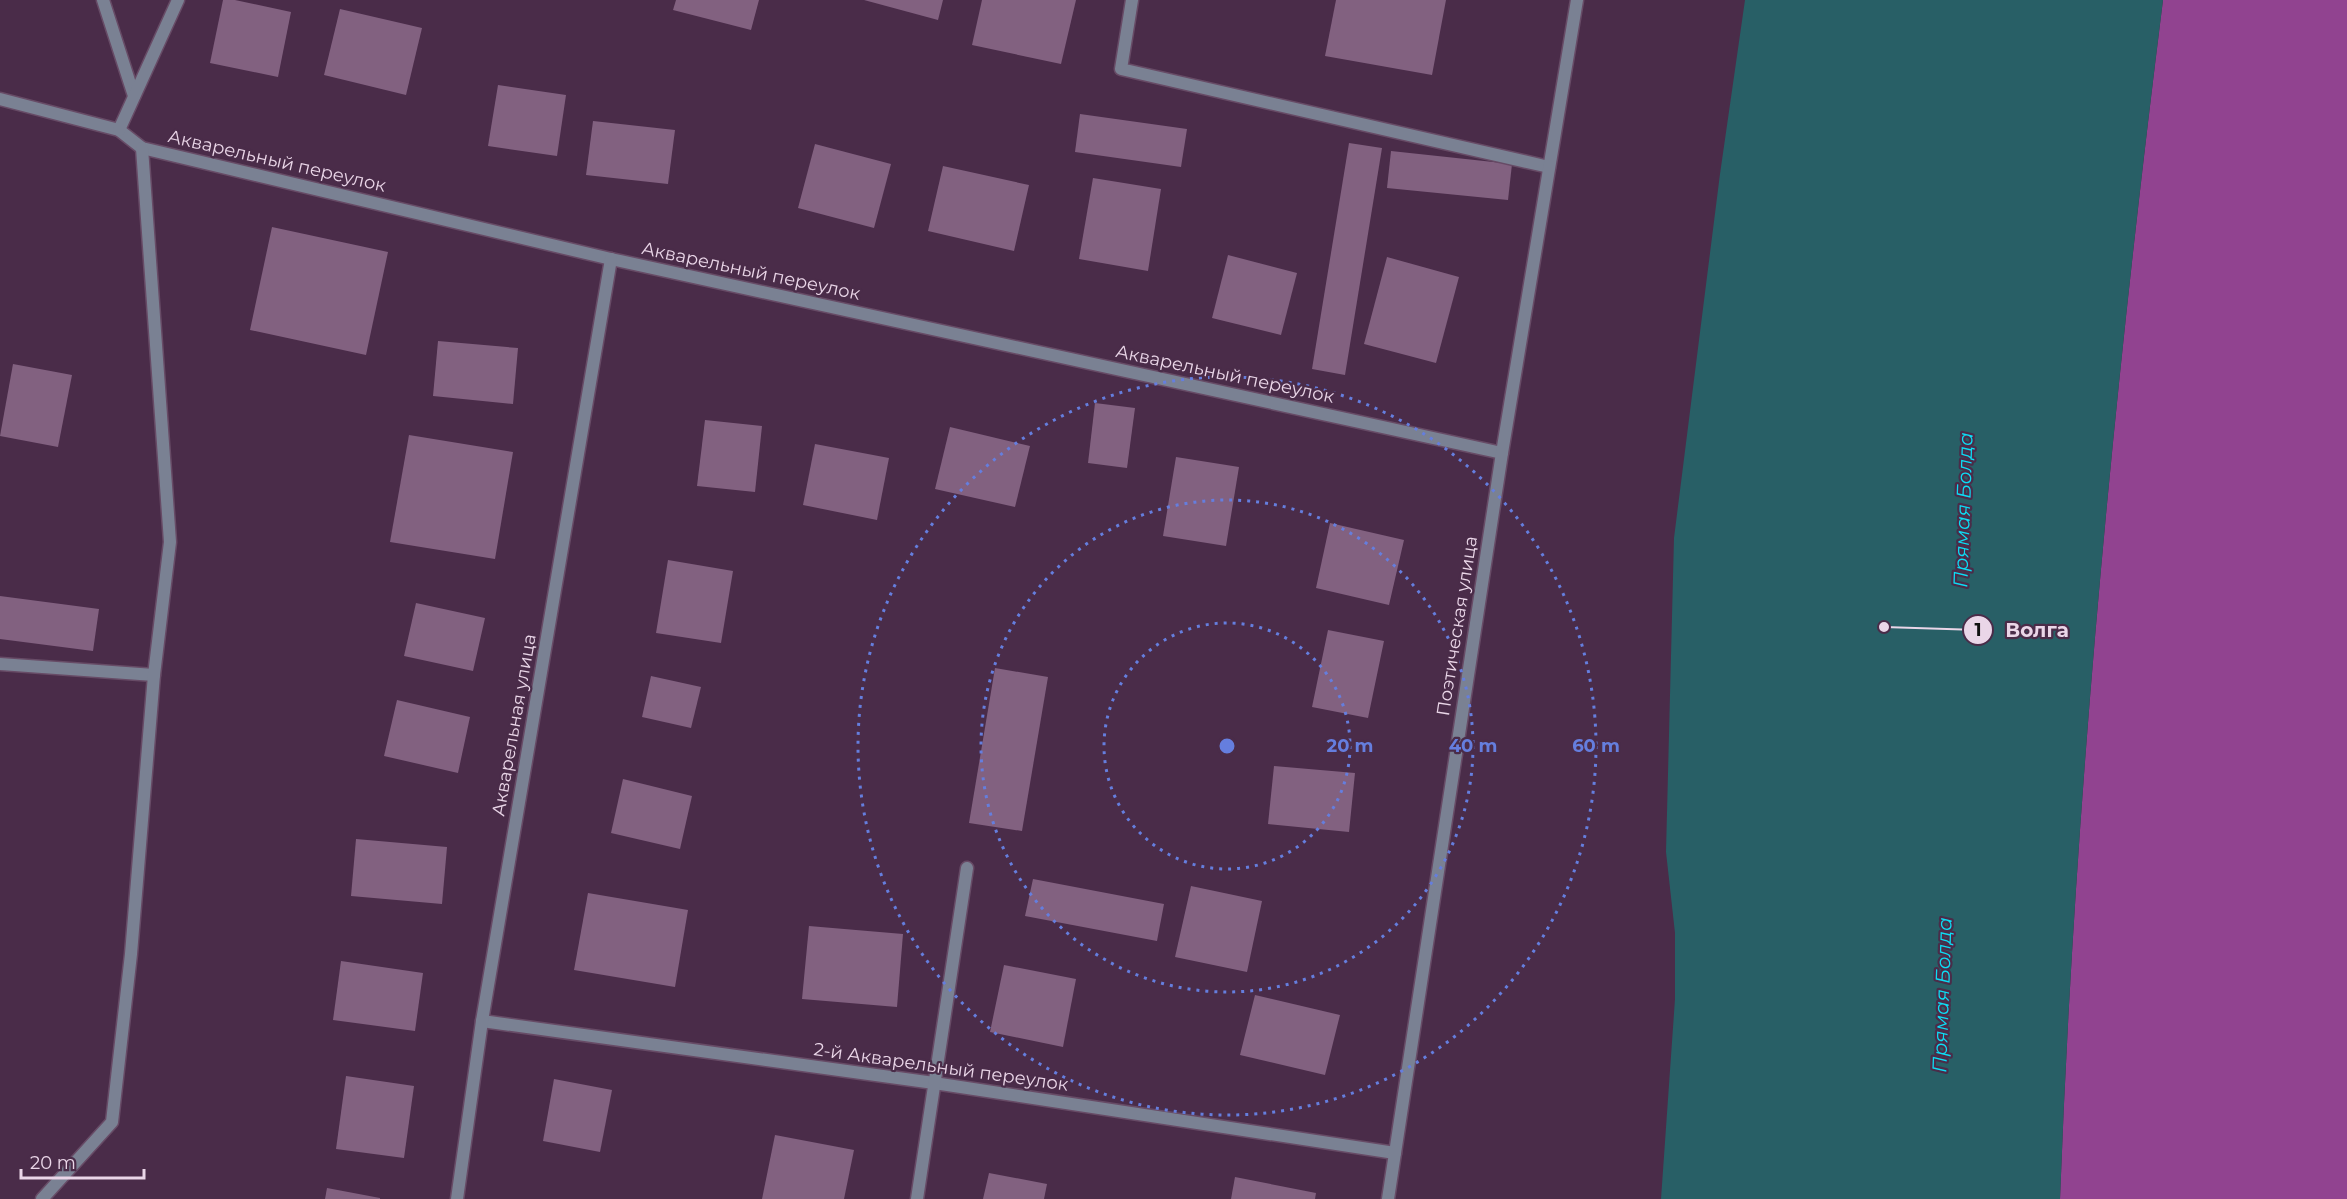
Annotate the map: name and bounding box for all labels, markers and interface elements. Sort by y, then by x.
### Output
street label: Акварельный переулок [166,125,389,197]
street label: Акварельный переулок [640,237,863,305]
street label: Акварельный переулок [1114,340,1337,408]
water label: Прямая Болда [1948,432,1978,588]
street label: Поэтическая улица [1432,535,1482,717]
callout: Волга [1963,611,2081,649]
text: Волга [2005,618,2069,642]
text: 1 [1974,619,1982,641]
street label: Акварельная улица [487,632,541,818]
text: 20 m [1327,735,1373,757]
text: 40 m [1449,735,1497,757]
text: 60 m [1572,735,1620,757]
centre of rings [1217,736,1237,756]
water label: Прямая Болда [1927,917,1957,1073]
street label: 2-й Акварельный переулок [812,1038,1070,1096]
scale bar [21,1142,144,1180]
text: 20 m [30,1152,76,1174]

